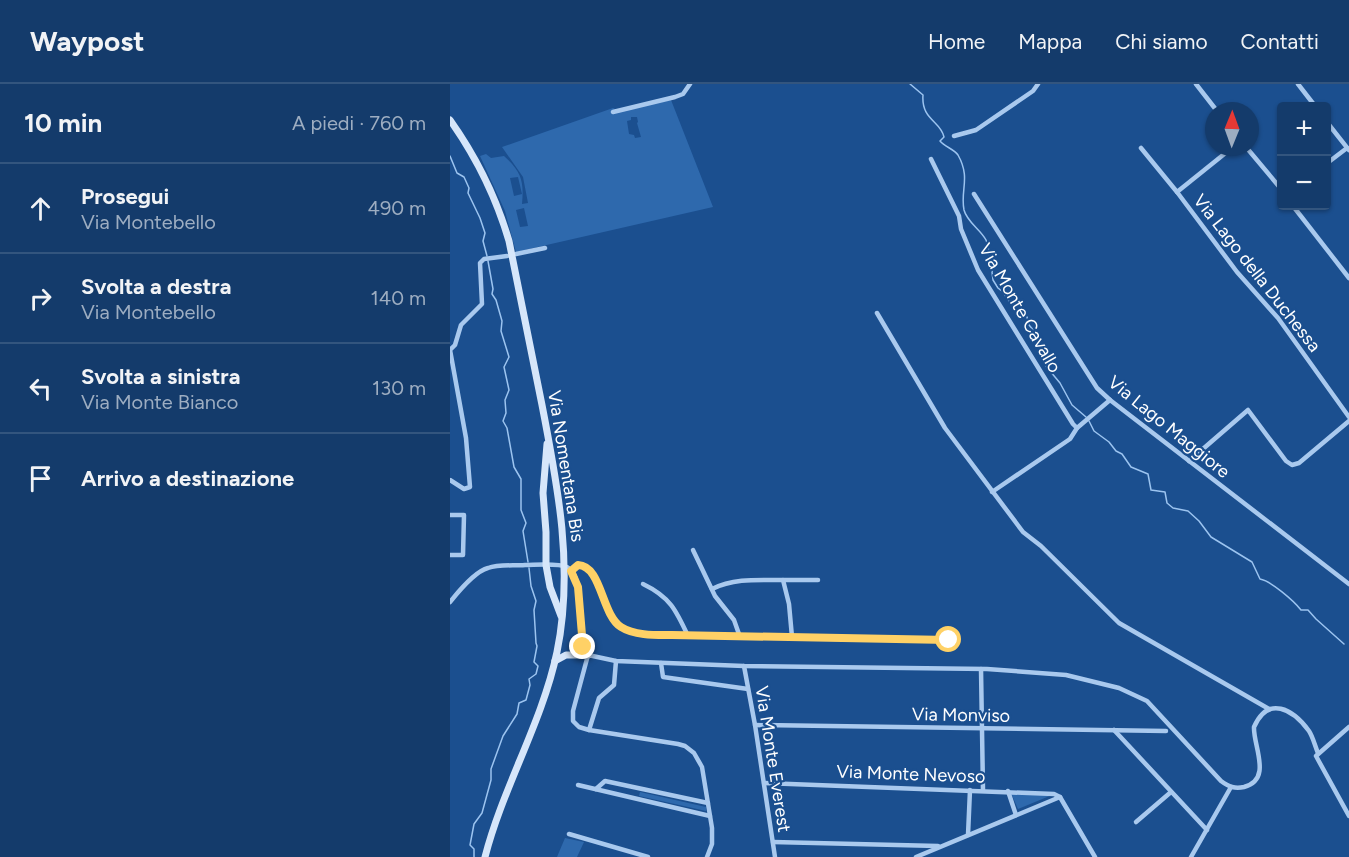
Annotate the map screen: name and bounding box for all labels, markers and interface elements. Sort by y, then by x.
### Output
text: Waypost [30,24,144,58]
text: Home [928,29,985,54]
text: Mappa [1018,29,1082,54]
text: Chi siamo [1115,29,1208,54]
text: Contatti [1241,29,1319,54]
north arrow [1205,102,1259,156]
map controls [1277,102,1331,210]
button: + [1277,102,1331,156]
text: 10 min [24,107,102,139]
text: A piedi · 760 m [292,111,426,135]
button: − [1277,156,1331,210]
text: Prosegui [81,183,169,210]
street label: Via Lago della Duchessa [1189,190,1325,356]
icon: ahead [24,192,57,225]
text: 490 m [367,196,426,220]
text: Via Montebello [81,210,216,234]
street label: Via Monte Cavallo [974,239,1066,377]
text: Svolta a destra [81,273,231,300]
icon: right [24,282,57,315]
text: 140 m [371,286,426,310]
text: Via Montebello [81,300,216,324]
text: Svolta a sinistra [81,363,240,390]
street label: Via Lago Maggiore [1104,371,1234,483]
icon: left [24,372,57,405]
text: 130 m [372,376,426,400]
street label: Via Nomentana Bis [543,389,589,543]
text: Via Monte Bianco [81,390,238,414]
icon: arrive [24,462,57,495]
text: Arrivo a destinazione [81,465,294,492]
route start [935,626,961,652]
route end [569,633,595,659]
street label: Via Monte Everest [751,684,795,834]
street label: Via Monviso [912,703,1010,727]
street label: Via Monte Nevoso [836,760,986,788]

